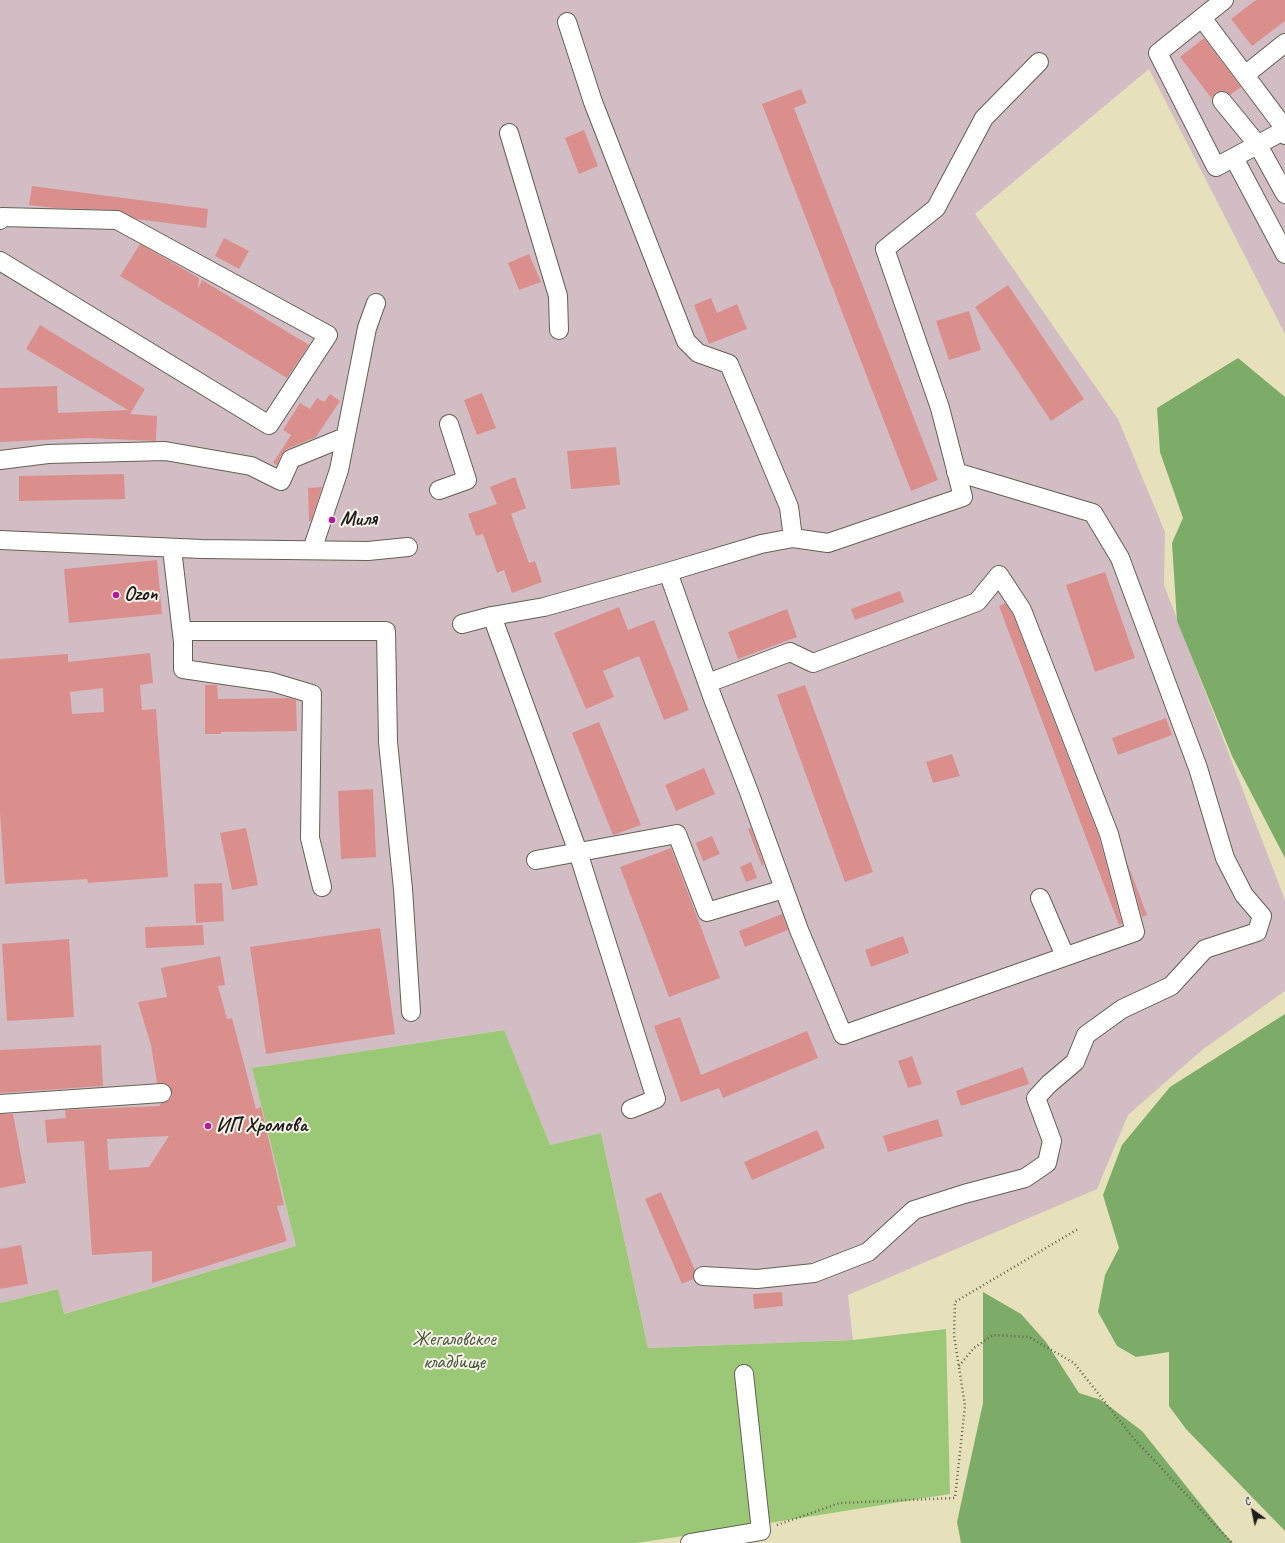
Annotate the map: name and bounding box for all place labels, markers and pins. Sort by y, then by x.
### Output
place label: Миля [340,508,377,532]
marker: Миля [327,515,337,525]
place label: Ozon [124,583,157,607]
marker: Ozon [111,590,121,600]
place label: ИП Хромова [216,1114,307,1138]
marker: ИП Хромова [203,1121,213,1131]

